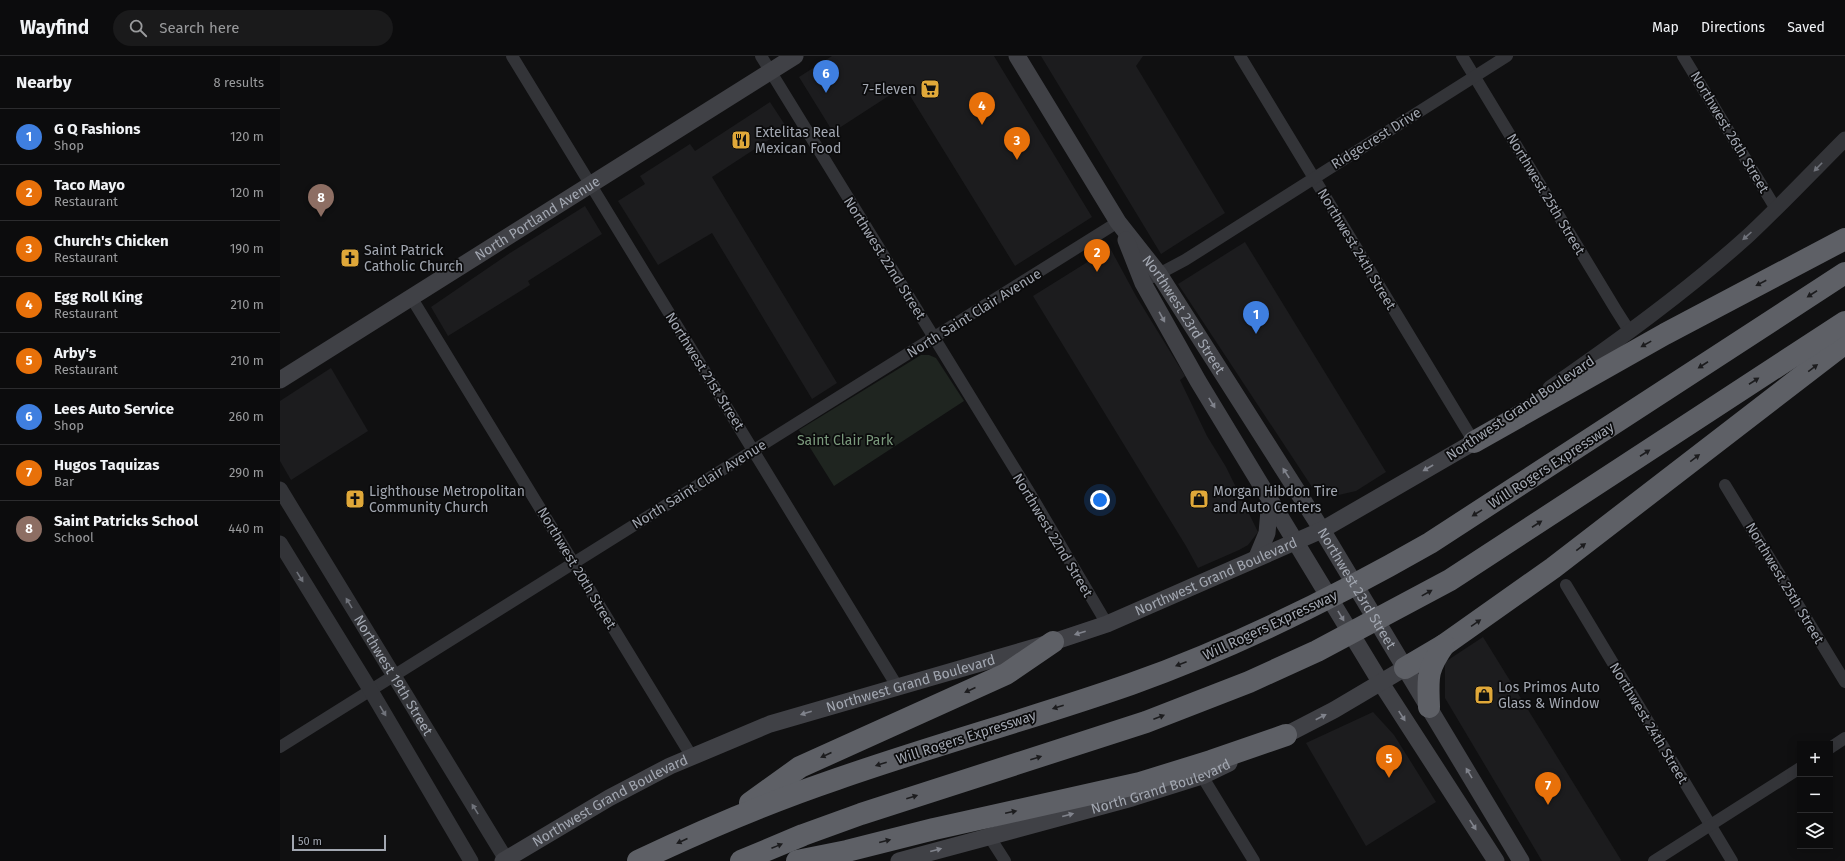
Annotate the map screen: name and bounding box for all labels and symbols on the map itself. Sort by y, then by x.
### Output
pin: 6 [813,60,839,93]
street label: Northwest 26th Street [1687,68,1773,197]
supermarket icon: 7-Eleven [919,78,941,100]
place label: 7-Eleven [862,81,916,98]
pin: 4 [969,92,995,125]
street label: Ridgecrest Drive [1328,104,1424,173]
place label: Extelitas Real Mexican Food [755,124,841,157]
pin: 3 [1004,127,1030,160]
restaurant icon: Extelitas Real Mexican Food [730,129,752,151]
street label: Northwest 25th Street [1503,131,1589,259]
one-way arrow [1813,162,1823,172]
street label: North Portland Avenue [472,173,603,264]
pin: 8 [308,184,334,217]
street label: Northwest 24th Street [1314,186,1400,314]
street label: Northwest 22nd Street [840,194,930,324]
one-way arrow [1742,231,1753,240]
pin: 2 [1084,239,1110,272]
place label: Saint Patrick Catholic Church [364,242,463,275]
church icon: Saint Patrick Catholic Church [339,247,361,269]
street label: Northwest 23rd Street [1138,252,1229,378]
street label: North Saint Clair Avenue [904,265,1045,362]
one-way arrow [1755,280,1767,286]
one-way arrow [1806,291,1818,298]
pin: 1 [1243,301,1269,334]
street label: Northwest 21st Street [662,309,748,434]
one-way arrow [1158,311,1165,323]
one-way arrow [1640,341,1652,348]
street label: Northwest Grand Boulevard [1443,352,1598,464]
one-way arrow [1698,362,1709,369]
one-way arrow [1807,364,1818,372]
one-way arrow [1749,377,1759,385]
one-way arrow [1208,398,1216,408]
street label: Will Rogers Expressway [1485,418,1617,512]
park label: Saint Clair Park [797,432,894,449]
street label: North Saint Clair Avenue [629,436,770,533]
one-way arrow [1640,449,1651,456]
one-way arrow [1689,454,1700,463]
one-way arrow [1422,465,1434,472]
one-way arrow [1282,468,1290,478]
street label: Northwest 22nd Street [1009,470,1097,601]
place label: Lighthouse Metropolitan Community Church [369,483,525,516]
place label: Morgan Hibdon Tire and Auto Centers [1213,483,1338,516]
church icon: Lighthouse Metropolitan Community Church [344,488,366,510]
shop icon: Morgan Hibdon Tire and Auto Centers [1188,488,1210,510]
your location [1090,490,1110,510]
street label: Northwest 20th Street [533,504,620,633]
one-way arrow [1472,509,1482,517]
one-way arrow [1532,520,1542,528]
street label: Northwest 25th Street [1742,520,1828,648]
street label: Northwest 23rd Street [1314,525,1400,653]
street label: Northwest Grand Boulevard [1132,534,1300,620]
one-way arrow [1575,542,1586,551]
one-way arrow [297,571,304,583]
street label: Will Rogers Expressway [1200,587,1340,664]
one-way arrow [1421,590,1433,597]
one-way arrow [345,598,353,608]
one-way arrow [1337,610,1344,622]
street label: Northwest 19th Street [350,612,437,739]
one-way arrow [1470,619,1481,627]
one-way arrow [1073,630,1085,636]
street label: Northwest Grand Boulevard [824,651,997,716]
street label: Northwest 24th Street [1606,660,1692,788]
one-way arrow [1175,662,1187,668]
place label: Los Primos Auto Glass & Window [1498,679,1600,712]
shop icon: Los Primos Auto Glass & Window [1473,684,1495,706]
one-way arrow [965,687,976,693]
one-way arrow [1052,704,1064,710]
one-way arrow [379,705,386,717]
street label: Will Rogers Expressway [894,707,1038,768]
one-way arrow [800,710,812,716]
one-way arrow [1399,710,1406,722]
one-way arrow [1154,714,1166,720]
one-way arrow [1315,714,1327,720]
pin: 5 [1376,745,1402,778]
street label: Northwest Grand Boulevard [529,751,691,851]
one-way arrow [821,752,832,758]
one-way arrow [1030,755,1042,761]
street label: North Grand Boulevard [1089,756,1233,818]
one-way arrow [875,761,887,767]
one-way arrow [1465,767,1472,779]
pin: 7 [1535,772,1561,805]
one-way arrow [906,794,918,800]
one-way arrow [472,803,479,815]
one-way arrow [1005,808,1018,814]
one-way arrow [1061,812,1074,818]
one-way arrow [1469,820,1477,830]
scale bar [292,833,386,852]
one-way arrow [676,838,688,844]
one-way arrow [879,838,891,844]
one-way arrow [771,843,782,849]
one-way arrow [930,847,942,853]

